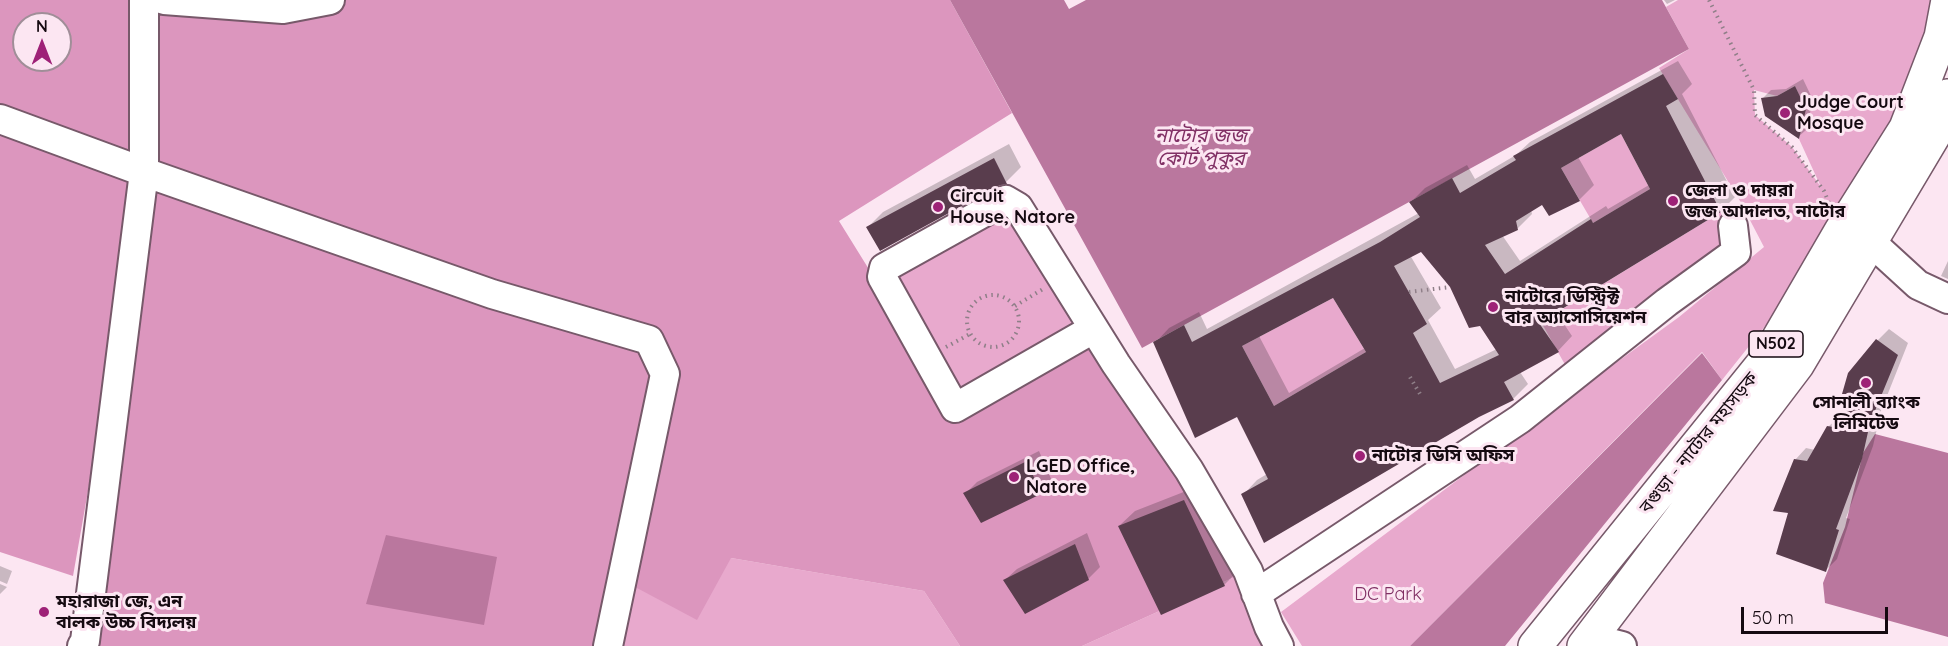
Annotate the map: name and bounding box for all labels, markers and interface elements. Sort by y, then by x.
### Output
north arrow [12,12,72,72]
text: N [36,16,48,36]
place label: Judge Court Mosque [1797,92,1904,134]
marker: Judge Court Mosque [1778,106,1792,120]
water label: নাটোর জজ কোর্ট পুকুর [1155,124,1247,171]
place label: জেলা ও দায়রা জজ আদালত, নাটোর [1685,180,1845,222]
place label: Circuit House, Natore [950,186,1075,228]
marker: জেলা ও দায়রা জজ আদালত, নাটোর [1666,194,1680,208]
marker: Circuit House, Natore [931,200,945,214]
place label: নাটোরে ডিস্ট্রিক্ট বার অ্যাসোসিয়েশন [1505,286,1646,328]
marker: নাটোরে ডিস্ট্রিক্ট বার অ্যাসোসিয়েশন [1486,300,1500,314]
road number: N502 [1749,331,1803,357]
street label: বগুড়া - নাটোর মহাসড়ক [1635,368,1763,518]
marker: সোনালী ব্যাংক লিমিটেড [1859,376,1873,390]
place label: সোনালী ব্যাংক লিমিটেড [1812,392,1920,434]
place label: নাটোর ডিসি অফিস [1372,445,1514,467]
marker: নাটোর ডিসি অফিস [1353,449,1367,463]
place label: LGED Office, Natore [1026,456,1135,498]
marker: LGED Office, Natore [1007,470,1021,484]
park label: DC Park [1354,584,1422,606]
place label: মহারাজা জে, এন বালক উচ্চ বিদ্যলয় [56,591,196,634]
scale bar [1744,595,1891,633]
marker: মহারাজা জে, এন বালক উচ্চ বিদ্যলয় [37,605,51,619]
text: 50 m [1752,606,1794,629]

